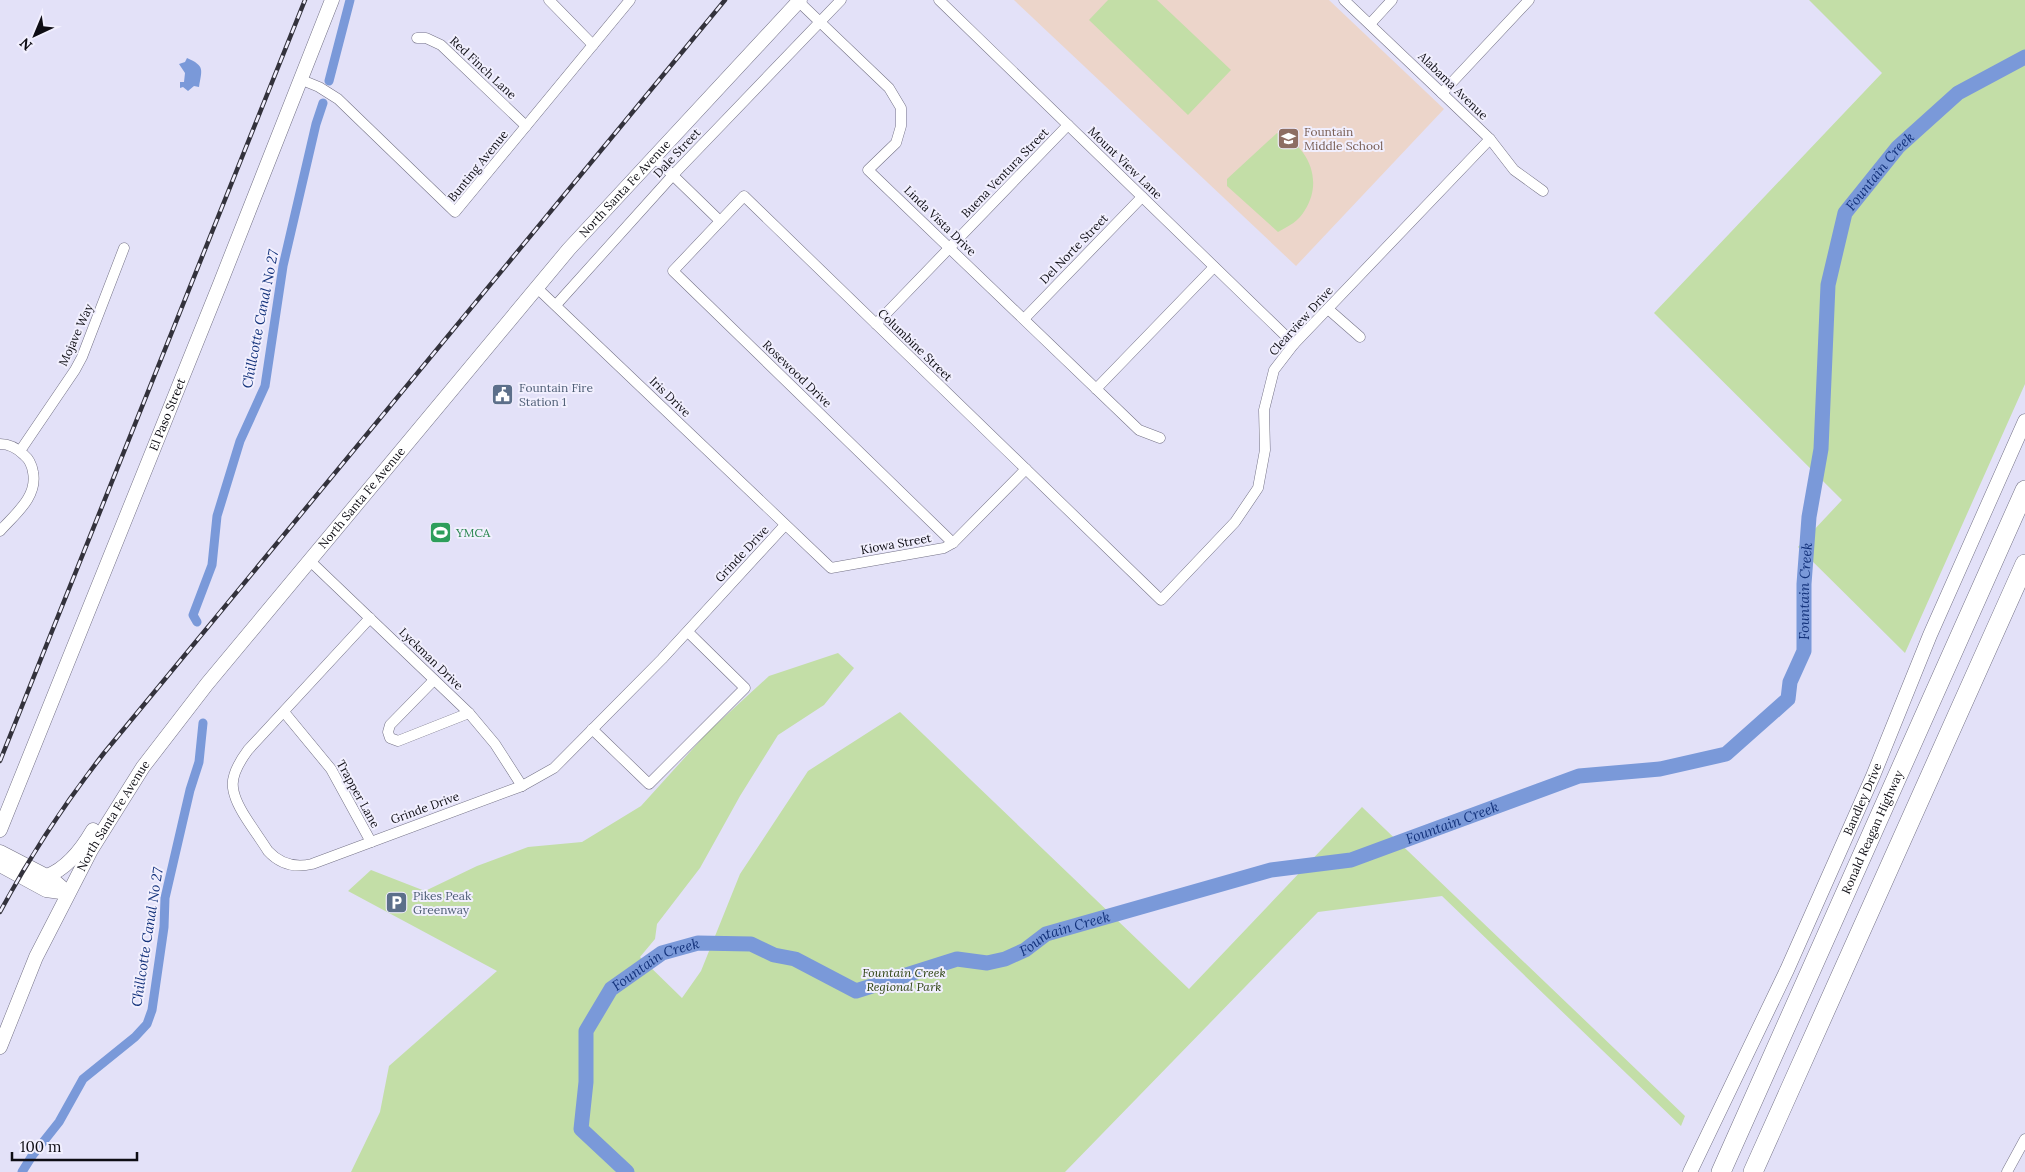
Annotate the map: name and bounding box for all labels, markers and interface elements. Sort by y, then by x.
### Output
north arrow [10,10,60,60]
street label: Red Finch Lane [447,33,520,103]
text: N [16,34,36,55]
street label: Alabama Avenue [1415,48,1492,123]
street label: Mount View Lane [1085,123,1166,202]
street label: Buena Ventura Street [958,124,1052,221]
place label: Fountain Middle School [1304,124,1383,153]
street label: Dale Street [650,125,704,180]
street label: Bunting Avenue [444,127,511,204]
school or university icon: Fountain Middle School [1276,127,1300,151]
water label: Fountain Creek [1842,128,1918,214]
street label: North Santa Fe Avenue [576,136,674,240]
street label: Linda Vista Drive [901,182,980,259]
street label: Del Norte Street [1036,210,1111,287]
water label: Chillcotte Canal No 27 [238,248,282,390]
street label: Clearview Drive [1266,282,1336,358]
street label: Mojave Way [55,301,96,368]
street label: Columbine Street [875,305,956,384]
street label: Rosewood Drive [760,337,835,411]
street label: Iris Drive [647,373,694,420]
street label: El Paso Street [146,375,188,453]
place label: Fountain Fire Station 1 [519,380,593,409]
public building icon: Fountain Fire Station 1 [491,383,515,407]
street label: North Santa Fe Avenue [315,444,408,551]
sports icon: YMCA [428,521,452,545]
street label: Grinde Drive [712,522,772,585]
place label: YMCA [455,525,491,540]
street label: Kiowa Street [859,530,933,557]
water label: Fountain Creek [1795,542,1816,640]
street label: Lyckman Drive [396,624,467,693]
street label: North Santa Fe Avenue [73,757,153,874]
street label: Trapper Lane [334,757,383,831]
street label: Bandley Drive [1840,760,1885,837]
street label: Ronald Reagan Highway [1838,767,1906,896]
street label: Grinde Drive [389,788,462,827]
water label: Fountain Creek [1403,797,1501,848]
water label: Chillcotte Canal No 27 [127,865,167,1008]
place label: Pikes Peak Greenway [413,888,472,917]
parking icon: Pikes Peak Greenway [385,891,409,915]
water label: Fountain Creek [1017,907,1112,960]
water label: Fountain Creek [608,934,701,995]
park label: Fountain Creek Regional Park [862,965,946,994]
scale bar [12,1130,138,1162]
text: 100 m [20,1137,61,1156]

